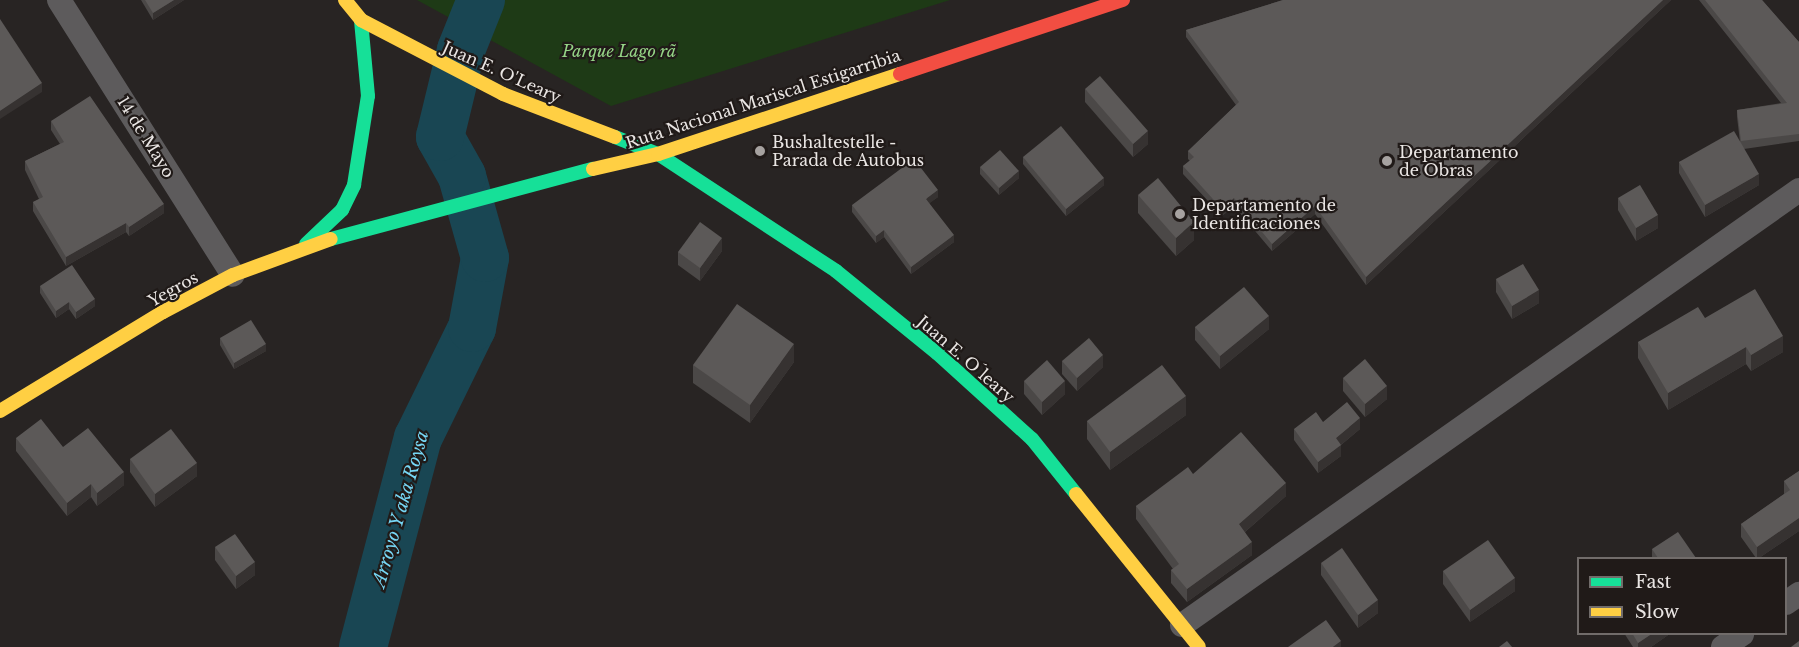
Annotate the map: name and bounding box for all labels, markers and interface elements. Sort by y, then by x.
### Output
street label: Juan E. O'Leary [440,37,564,107]
park label: Parque Lago rã [562,41,676,61]
street label: Ruta Nacional Mariscal Estigarribia [623,45,903,153]
street label: 14 de Mayo [113,93,179,181]
place label: Bushaltestelle - Parada de Autobus [772,132,925,170]
place label: Departamento de Obras [1399,142,1518,180]
marker: Bushaltestelle - Parada de Autobus [753,144,767,158]
marker: Departamento de Obras [1380,154,1394,168]
place label: Departamento de Identificaciones [1192,195,1336,233]
marker: Departamento de Identificaciones [1173,207,1187,221]
street label: Yegros [145,267,201,311]
street label: Juan E. O´leary [913,312,1019,406]
water label: Arroyo Y aka Roysa [368,427,434,591]
legend [1577,557,1787,635]
text: Fast [1635,571,1671,593]
text: Slow [1635,601,1679,623]

